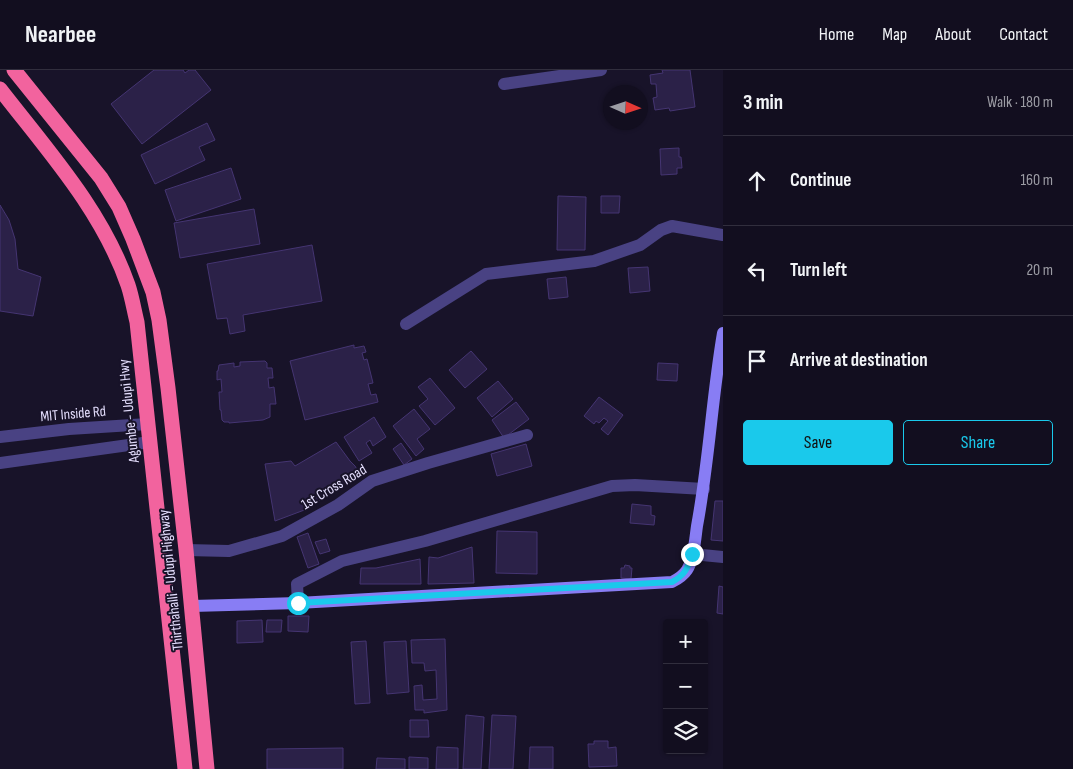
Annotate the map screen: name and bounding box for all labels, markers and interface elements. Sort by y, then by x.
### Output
text: Nearbee [25,20,96,49]
text: Home [819,24,854,45]
text: Map [882,24,907,45]
text: About [935,24,971,45]
text: Contact [999,24,1048,45]
north arrow [603,85,648,130]
text: 3 min [743,90,783,115]
text: Walk · 180 m [987,93,1053,112]
icon: ahead [743,167,771,195]
text: Continue [790,169,851,192]
text: 160 m [1020,171,1053,190]
icon: left [743,257,771,285]
text: Turn left [790,259,847,282]
text: 20 m [1026,261,1053,280]
icon: arrive [743,347,771,375]
text: Arrive at destination [790,349,928,372]
street label: Agumbe - Udupi Hwy [114,358,144,465]
street label: MIT Inside Rd [39,402,107,426]
button: Save [743,420,893,465]
button: Share [903,420,1053,465]
street label: 1st Cross Road [298,460,370,514]
street label: Thirthahalli - Udupi Highway [154,508,188,651]
route end [681,543,704,566]
route start [287,592,310,615]
map controls [663,619,708,754]
button: + [663,619,708,664]
button: − [663,664,708,709]
button: layers [663,709,708,754]

